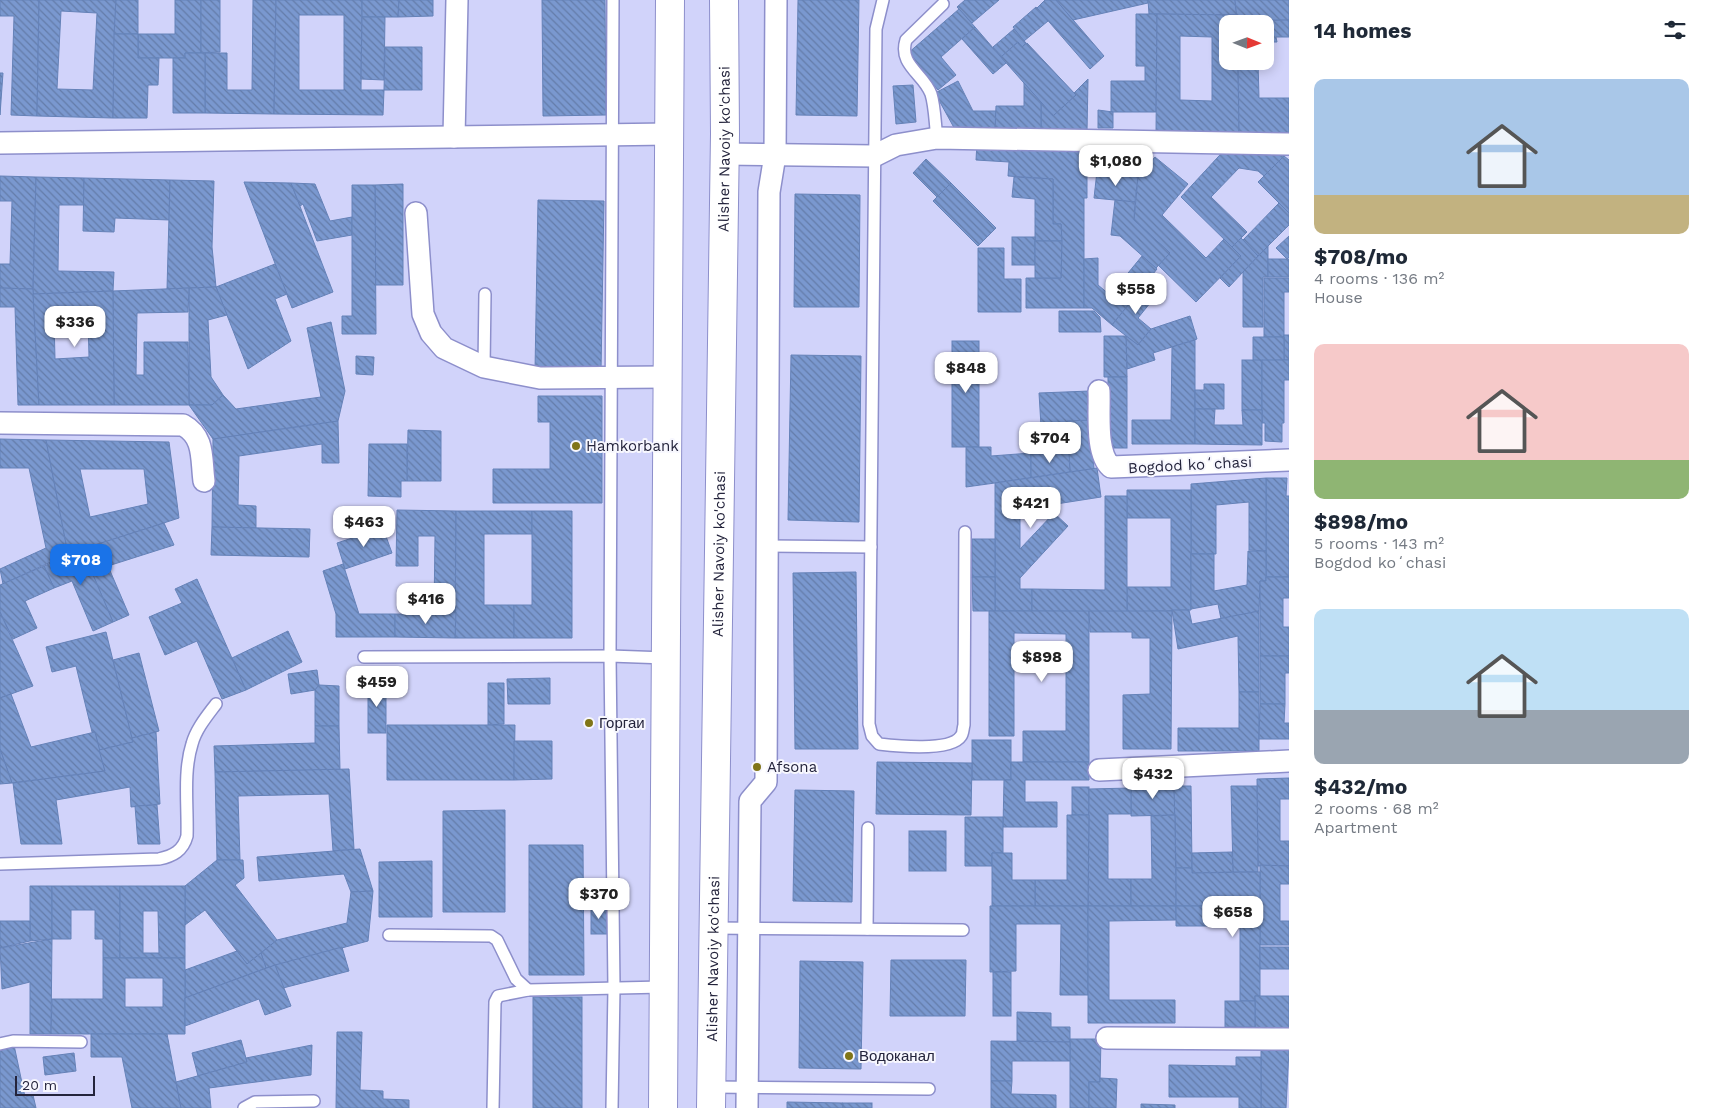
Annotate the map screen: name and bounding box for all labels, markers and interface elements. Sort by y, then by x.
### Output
north arrow [1219,15,1274,70]
map controls [1219,15,1274,70]
icon: filters [1661,16,1689,44]
text: 14 homes [1314,18,1411,43]
street label: Alisher Navoiy ko'chasi [715,66,734,232]
icon: home [1457,111,1547,201]
pin: $1,080 [1075,144,1157,187]
text: $1,080 [1090,151,1142,170]
text: $708/mo [1314,244,1408,269]
text: 4 rooms · 136 m² [1314,269,1444,288]
pin: $558 [1106,272,1166,315]
text: $558 [1117,279,1155,298]
text: House [1314,288,1363,307]
pin: $336 [45,306,105,348]
text: $336 [55,312,95,331]
pin: $848 [936,352,996,394]
text: $848 [946,358,986,377]
icon: home [1457,376,1547,466]
pin: $704 [1020,422,1080,464]
text: $704 [1030,428,1070,447]
place label: Hamkorbank [586,437,679,455]
marker: Hamkorbank [570,440,582,452]
street label: Bogdod koʻchasi [1128,453,1252,477]
street label: Alisher Navoiy ko'chasi [709,471,729,637]
pin: $421 [1001,486,1061,529]
text: $421 [1013,493,1049,512]
pin: $463 [334,506,394,548]
text: $898/mo [1314,509,1408,534]
text: $463 [344,512,384,531]
text: 5 rooms · 143 m² [1314,534,1444,553]
pin: $708 [51,544,111,586]
text: $708 [61,550,101,569]
text: Bogdod koʻchasi [1314,553,1446,572]
pin: $416 [396,582,456,625]
text: $416 [408,589,444,608]
pin: $898 [1012,640,1072,683]
icon: home [1457,641,1547,731]
text: $898 [1022,647,1062,666]
pin: $459 [347,666,407,708]
text: $459 [357,672,397,691]
place label: Горгаи [599,714,645,732]
marker: Горгаи [583,717,595,729]
place label: Afsona [767,758,818,776]
pin: $432 [1123,758,1183,800]
marker: Afsona [751,761,763,773]
text: $432 [1133,764,1173,783]
text: $432/mo [1314,774,1407,799]
text: 2 rooms · 68 m² [1314,799,1439,818]
text: Apartment [1314,818,1397,837]
street label: Alisher Navoiy ko'chasi [703,876,723,1042]
pin: $370 [569,878,629,920]
text: $370 [580,884,618,903]
pin: $658 [1203,896,1263,938]
text: $658 [1213,902,1253,921]
place label: Водоканал [859,1047,935,1065]
marker: Водоканал [843,1050,855,1062]
scale bar [15,1073,95,1096]
text: 20 m [22,1077,57,1093]

